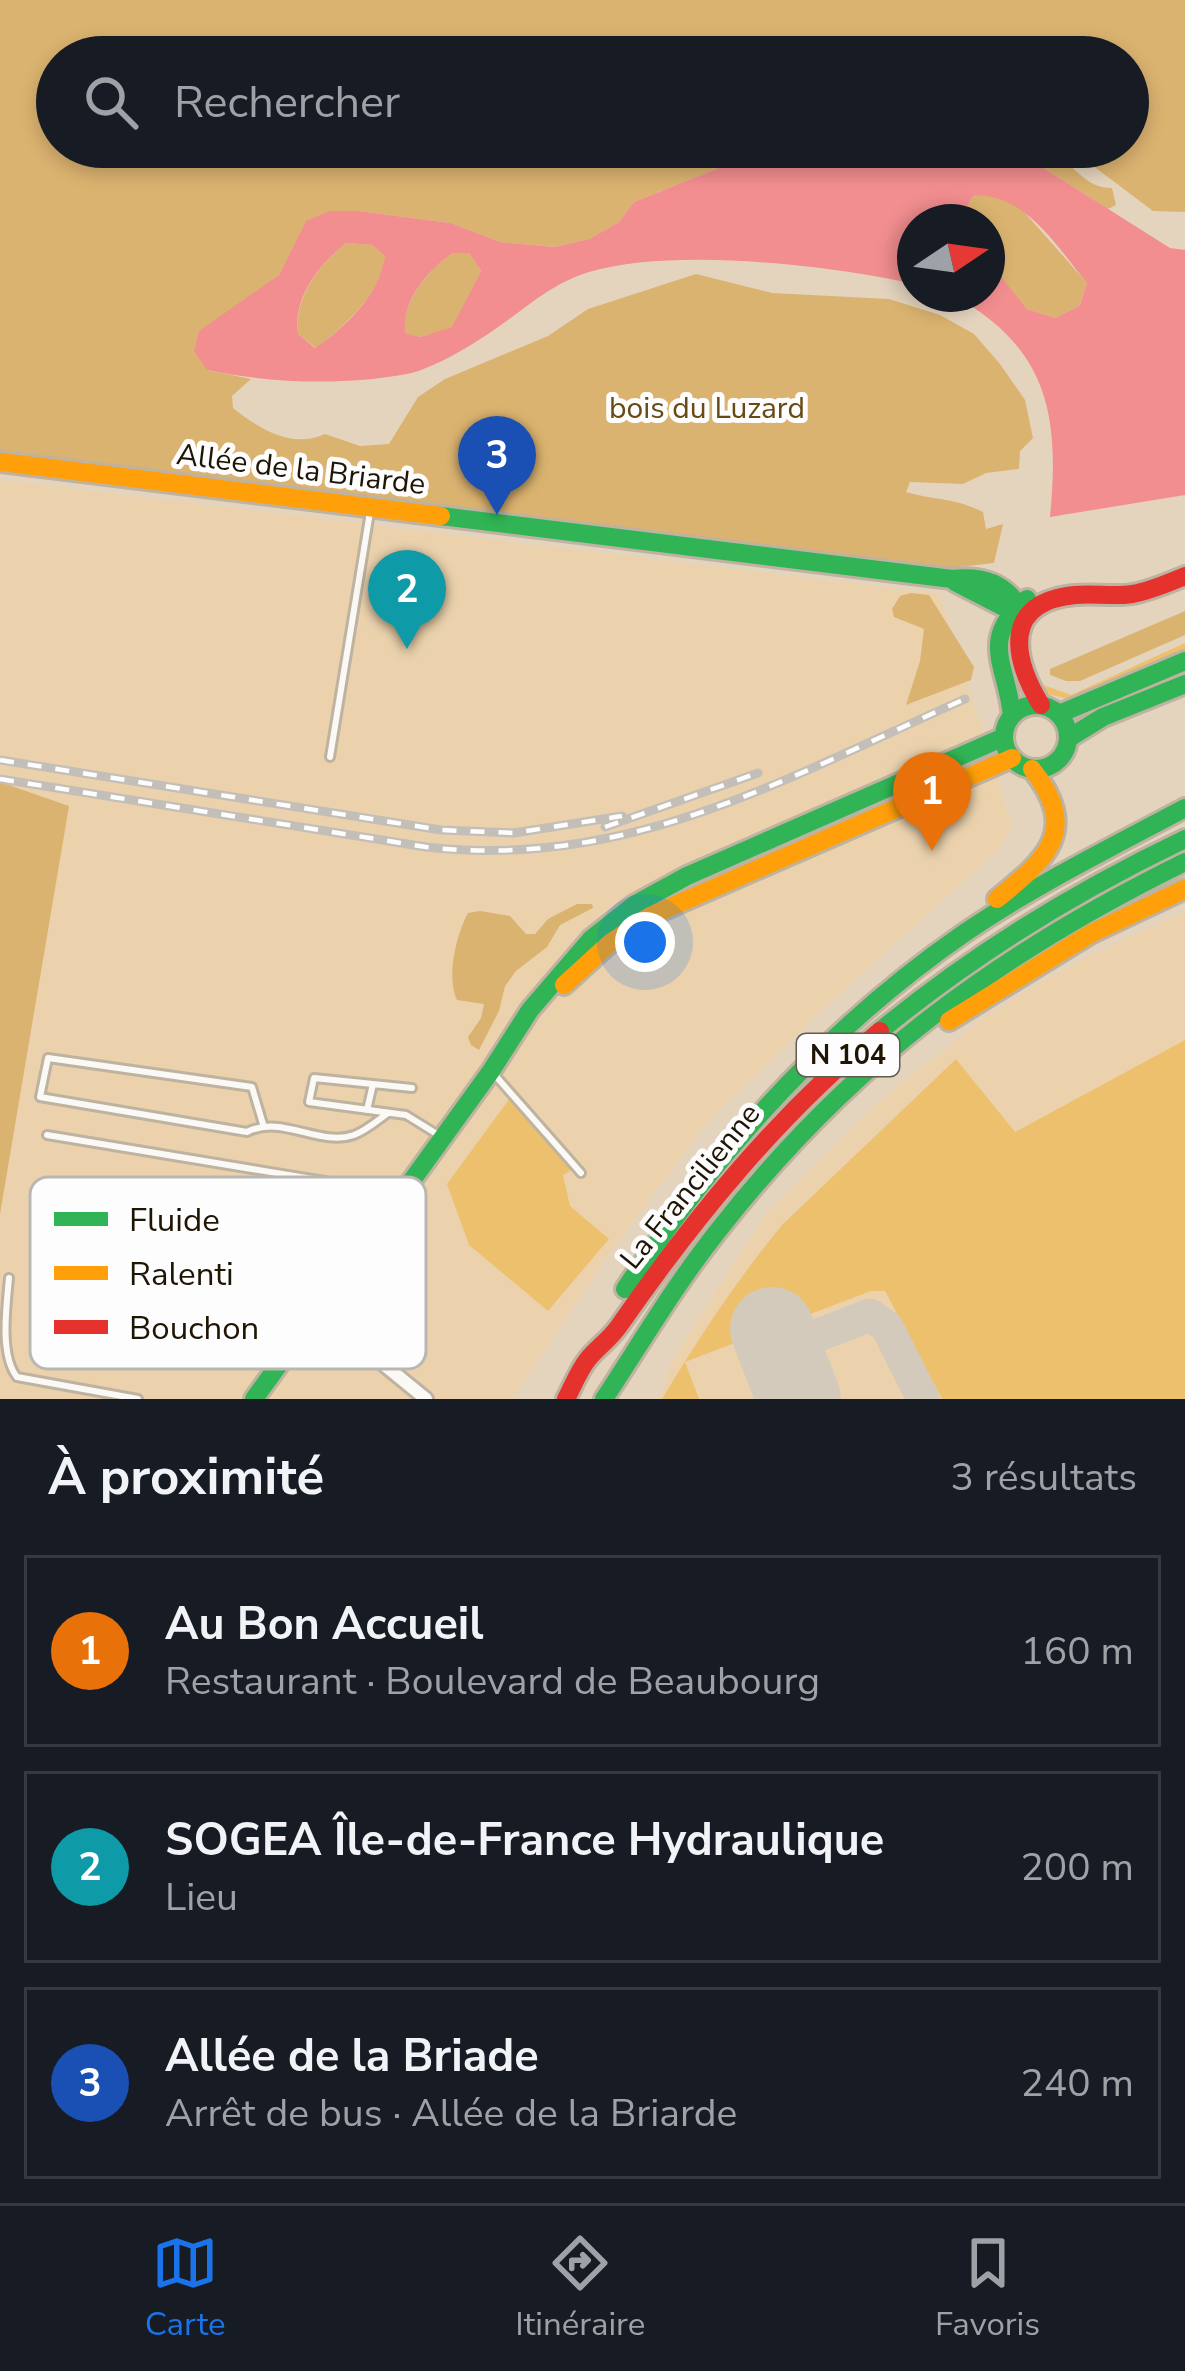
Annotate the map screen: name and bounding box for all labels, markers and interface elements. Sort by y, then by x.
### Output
search box [36,36,1149,168]
icon: search [78,69,144,135]
text: Rechercher [174,72,400,133]
north arrow [897,204,1005,312]
park label: bois du Luzard [609,388,805,429]
pin: 3 [458,416,536,515]
street label: Allée de la Briarde [174,434,428,505]
pin: 2 [368,550,446,649]
pin: 1 [893,752,971,851]
your location [615,912,675,972]
road number: N 104 [797,1034,899,1076]
street label: La Francilienne [611,1095,770,1278]
legend [30,1177,426,1369]
text: Fluide [129,1198,220,1243]
text: Ralenti [129,1252,234,1297]
text: Bouchon [129,1306,259,1351]
text: À proximité [48,1442,324,1512]
text: 3 résultats [951,1451,1137,1504]
text: Au Bon Accueil [165,1594,484,1655]
text: 1 [78,1625,102,1678]
text: 160 m [1020,1625,1134,1678]
text: Restaurant · Boulevard de Beaubourg [165,1655,820,1708]
text: SOGEA Île-de-France Hydraulique [165,1810,884,1871]
text: 2 [78,1841,102,1894]
text: 200 m [1020,1841,1134,1894]
text: Lieu [165,1871,238,1924]
text: Allée de la Briade [165,2026,539,2087]
text: 3 [78,2057,102,2110]
text: 240 m [1020,2057,1134,2110]
text: Arrêt de bus · Allée de la Briarde [165,2087,737,2140]
tab: Carte [145,2230,226,2347]
tab: Itinéraire [515,2230,645,2347]
tab: Favoris [935,2230,1040,2347]

